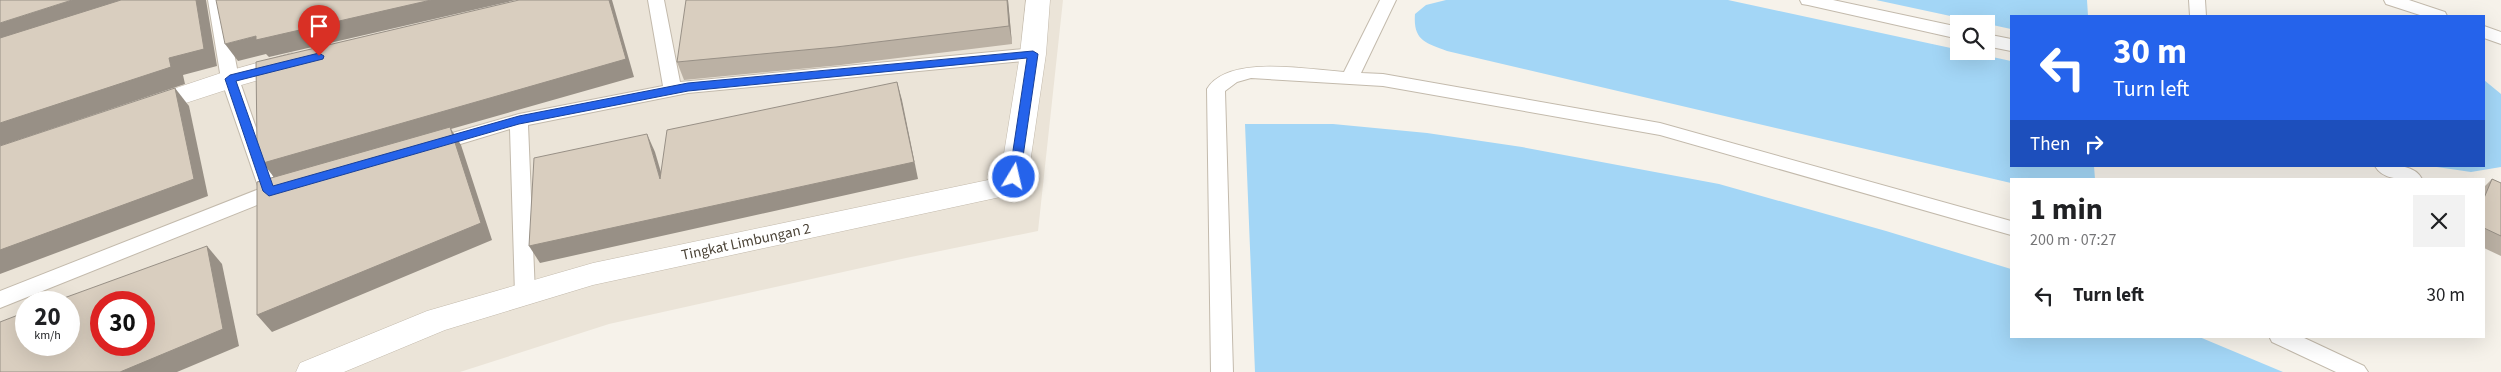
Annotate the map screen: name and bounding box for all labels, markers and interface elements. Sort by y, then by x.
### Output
pin [298,5,340,56]
icon: arrive [305,12,333,40]
map controls [1950,15,1995,60]
button: search [1950,15,1995,60]
text: 30 m [2113,27,2187,77]
icon: left [2030,35,2095,100]
text: Turn left [2113,73,2189,105]
icon: right [2080,130,2108,158]
text: Then [2030,131,2070,158]
position arrow [987,150,1039,202]
text: 1 min [2030,188,2103,231]
button: close [2413,195,2465,247]
street label: Tingkat Limbungan 2 [679,218,813,266]
text: 200 m · 07:27 [2030,229,2117,251]
icon: left [2030,282,2058,310]
text: Turn left [2073,282,2144,309]
text: 30 m [2427,282,2465,309]
speed limit sign: 30 [90,291,155,356]
text: 20 [34,299,61,335]
text: km/h [34,327,61,344]

